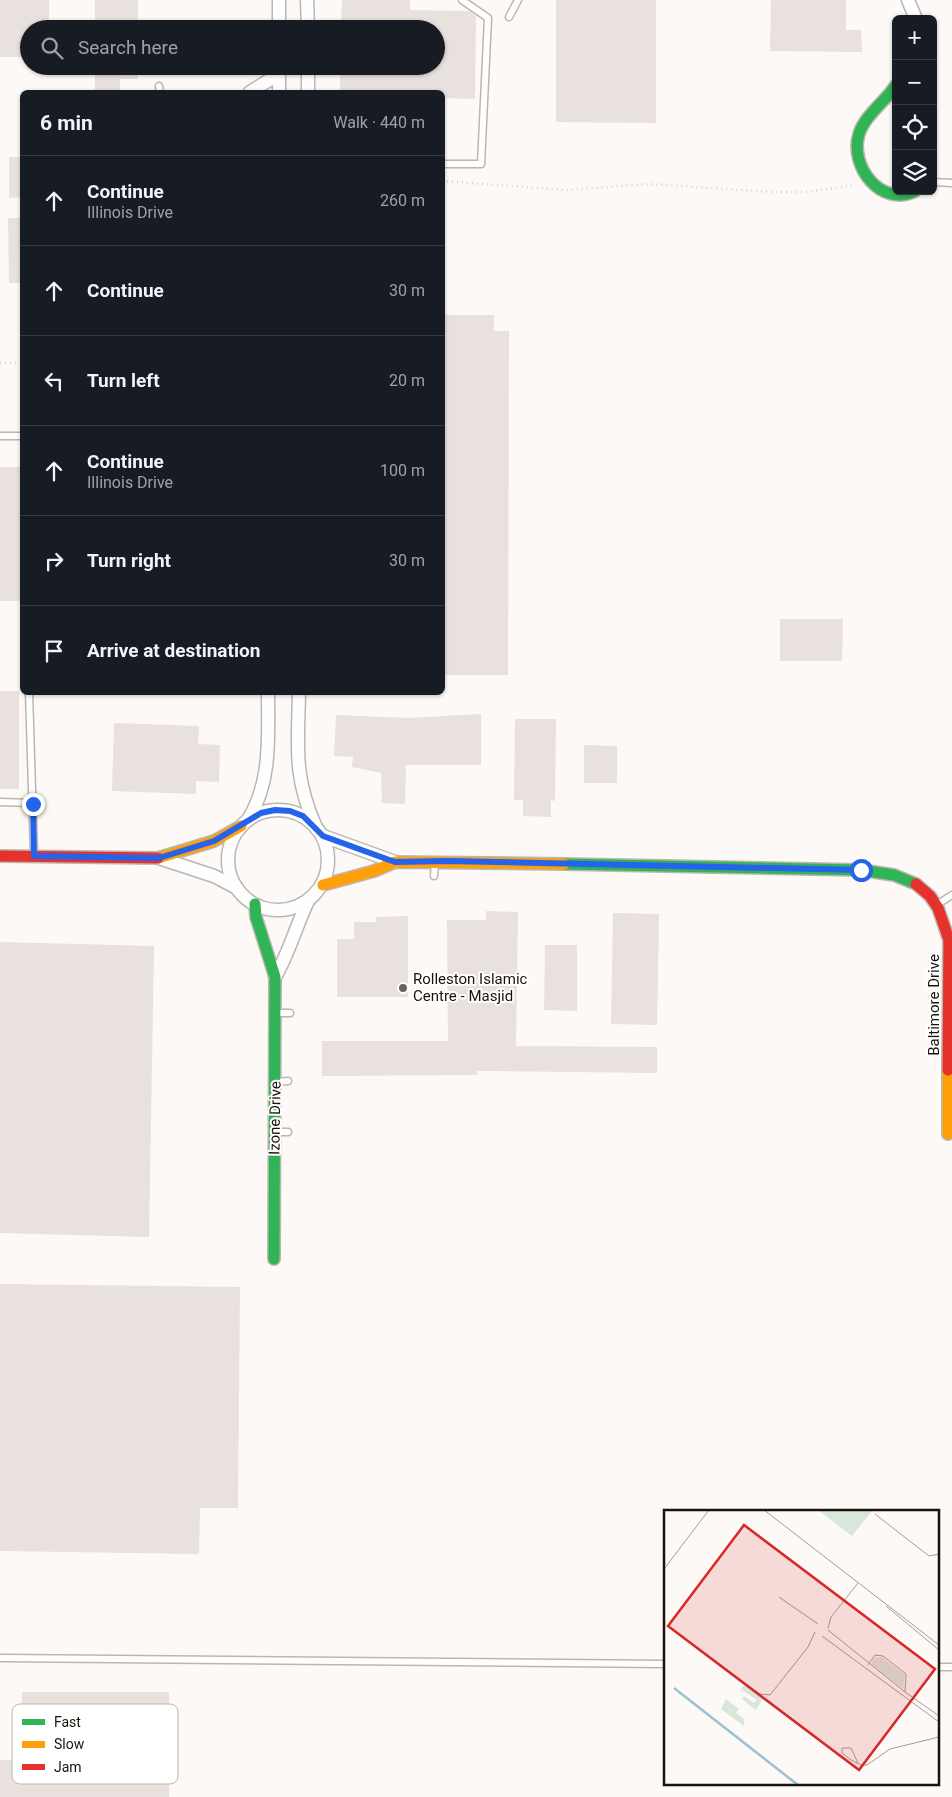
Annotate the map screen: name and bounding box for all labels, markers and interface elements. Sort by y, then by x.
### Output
map controls [892,15,937,195]
button: + [892,15,937,60]
search box [20,20,445,75]
icon: search [38,34,66,62]
text: Search here [78,36,178,59]
button: − [892,60,937,105]
button: locate [892,105,937,150]
text: 6 min [40,111,93,135]
text: Walk · 440 m [333,113,425,132]
button: layers [892,150,937,195]
text: Continue [87,180,164,203]
icon: ahead [40,187,68,215]
text: 260 m [380,191,425,210]
text: Illinois Drive [87,203,173,222]
icon: ahead [40,277,68,305]
text: Continue [87,279,164,302]
text: 30 m [389,281,425,300]
icon: left [40,367,68,395]
text: Turn left [87,369,160,392]
text: 20 m [389,371,425,390]
text: Continue [87,450,164,473]
icon: ahead [40,457,68,485]
text: 100 m [380,461,425,480]
text: Illinois Drive [87,473,173,492]
icon: right [40,547,68,575]
text: Turn right [87,549,171,572]
text: 30 m [389,551,425,570]
icon: arrive [40,637,68,665]
text: Arrive at destination [87,639,260,662]
route end [22,793,45,816]
route start [850,859,873,882]
street label: Baltimore Drive [925,954,943,1056]
place label: Rolleston Islamic Centre - Masjid [413,970,528,1005]
marker: Rolleston Islamic Centre - Masjid [397,982,409,994]
street label: Izone Drive [265,1081,285,1155]
inset map [664,1510,940,1784]
legend [12,1704,178,1784]
text: Fast [54,1714,81,1730]
text: Slow [54,1736,85,1752]
text: Jam [54,1759,82,1775]

